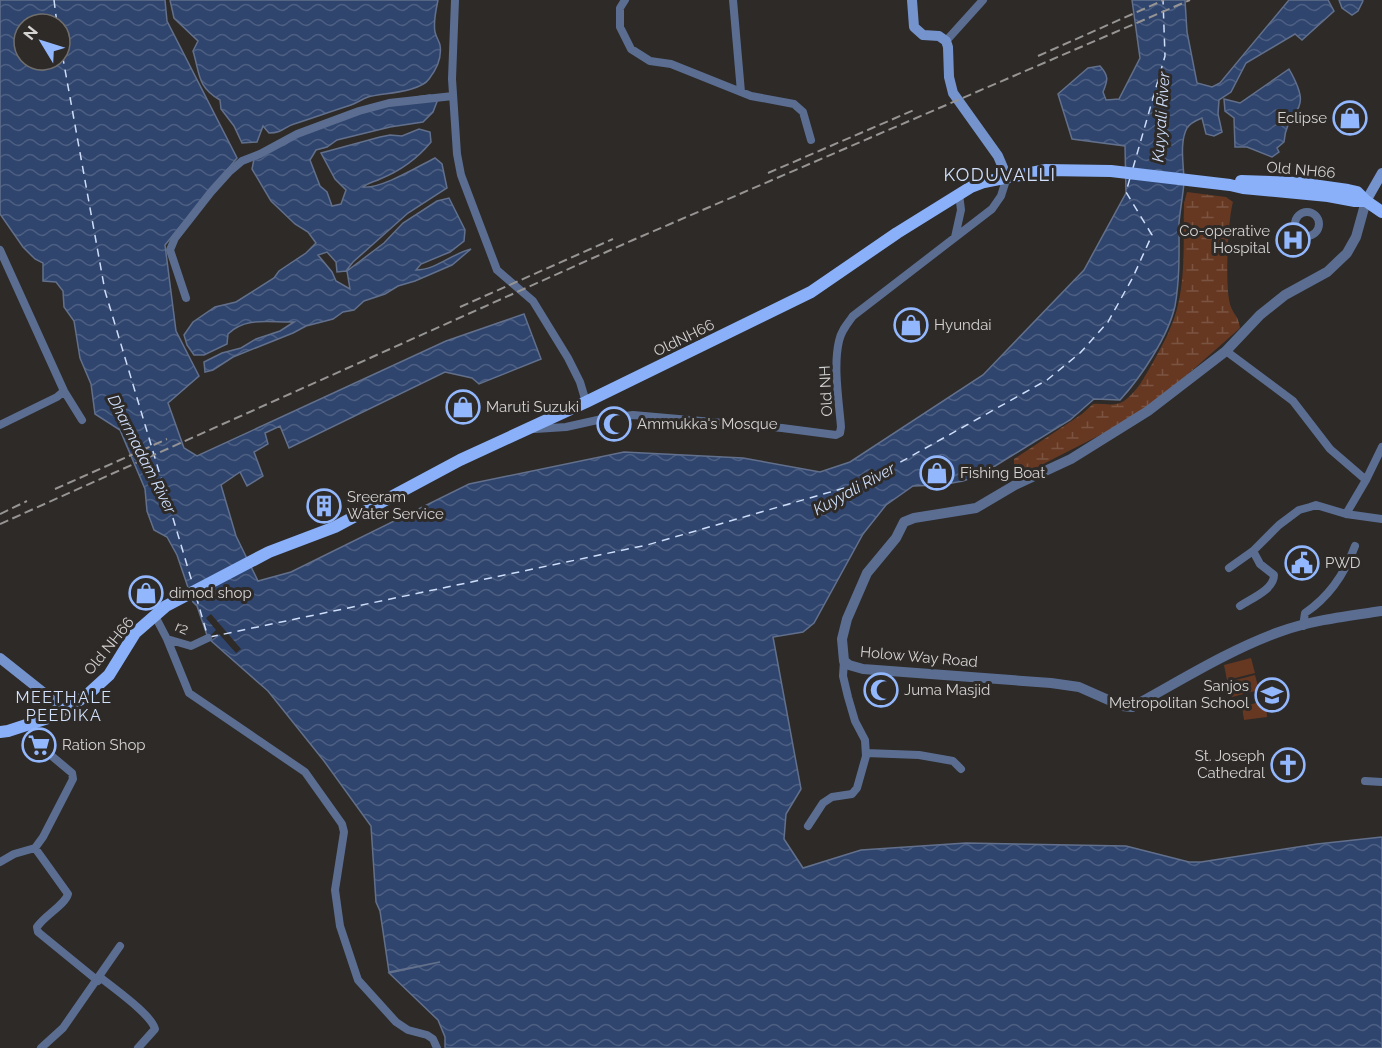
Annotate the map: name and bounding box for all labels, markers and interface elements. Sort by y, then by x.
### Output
north arrow [12,12,72,72]
text: N [19,22,42,44]
water label: Kuyyali River [1148,71,1174,163]
shop icon: Eclipse [1332,100,1368,136]
place label: Eclipse [1277,109,1327,127]
street label: Old NH66 [1266,158,1336,182]
district label: KODUVALLI [943,164,1057,185]
place label: Co-operative Hospital [1179,222,1271,257]
hospital icon: Co-operative Hospital [1275,222,1311,258]
shop icon: Hyundai [893,307,929,343]
street label: OldNH66 [651,316,717,360]
place label: Hyundai [934,316,992,334]
street label: Old NH [816,365,836,417]
shop icon: Maruti Suzuki [445,389,481,425]
water label: Dharmadam River [104,391,180,517]
place label: Maruti Suzuki [486,398,579,416]
mosque icon: Ammukka's Mosque [596,406,632,442]
place label: Ammukka's Mosque [637,415,778,433]
shop icon: Fishing Boat [919,455,955,491]
water label: Kuyyali River [810,459,899,519]
place label: Fishing Boat [960,464,1045,482]
building icon: Sreeram Water Service [306,488,342,524]
place label: Sreeram Water Service [347,488,444,523]
public building icon: PWD [1284,545,1320,581]
place label: PWD [1325,554,1361,572]
shop icon: dimod shop [128,575,164,611]
place label: dimod shop [169,584,252,602]
street label: Old NH66 [80,613,138,679]
street label: r2 [172,617,192,639]
street label: Holow Way Road [859,643,979,671]
mosque icon: Juma Masjid [863,672,899,708]
place label: Sanjos Metropolitan School [1109,677,1250,712]
school or university icon: Sanjos Metropolitan School [1254,677,1290,713]
place label: Juma Masjid [904,681,990,699]
district label: MEETHALE PEEDIKA [16,688,112,725]
supermarket icon: Ration Shop [21,727,57,763]
place label: Ration Shop [62,736,146,754]
place label: St. Joseph Cathedral [1195,747,1266,782]
church icon: St. Joseph Cathedral [1270,747,1306,783]

